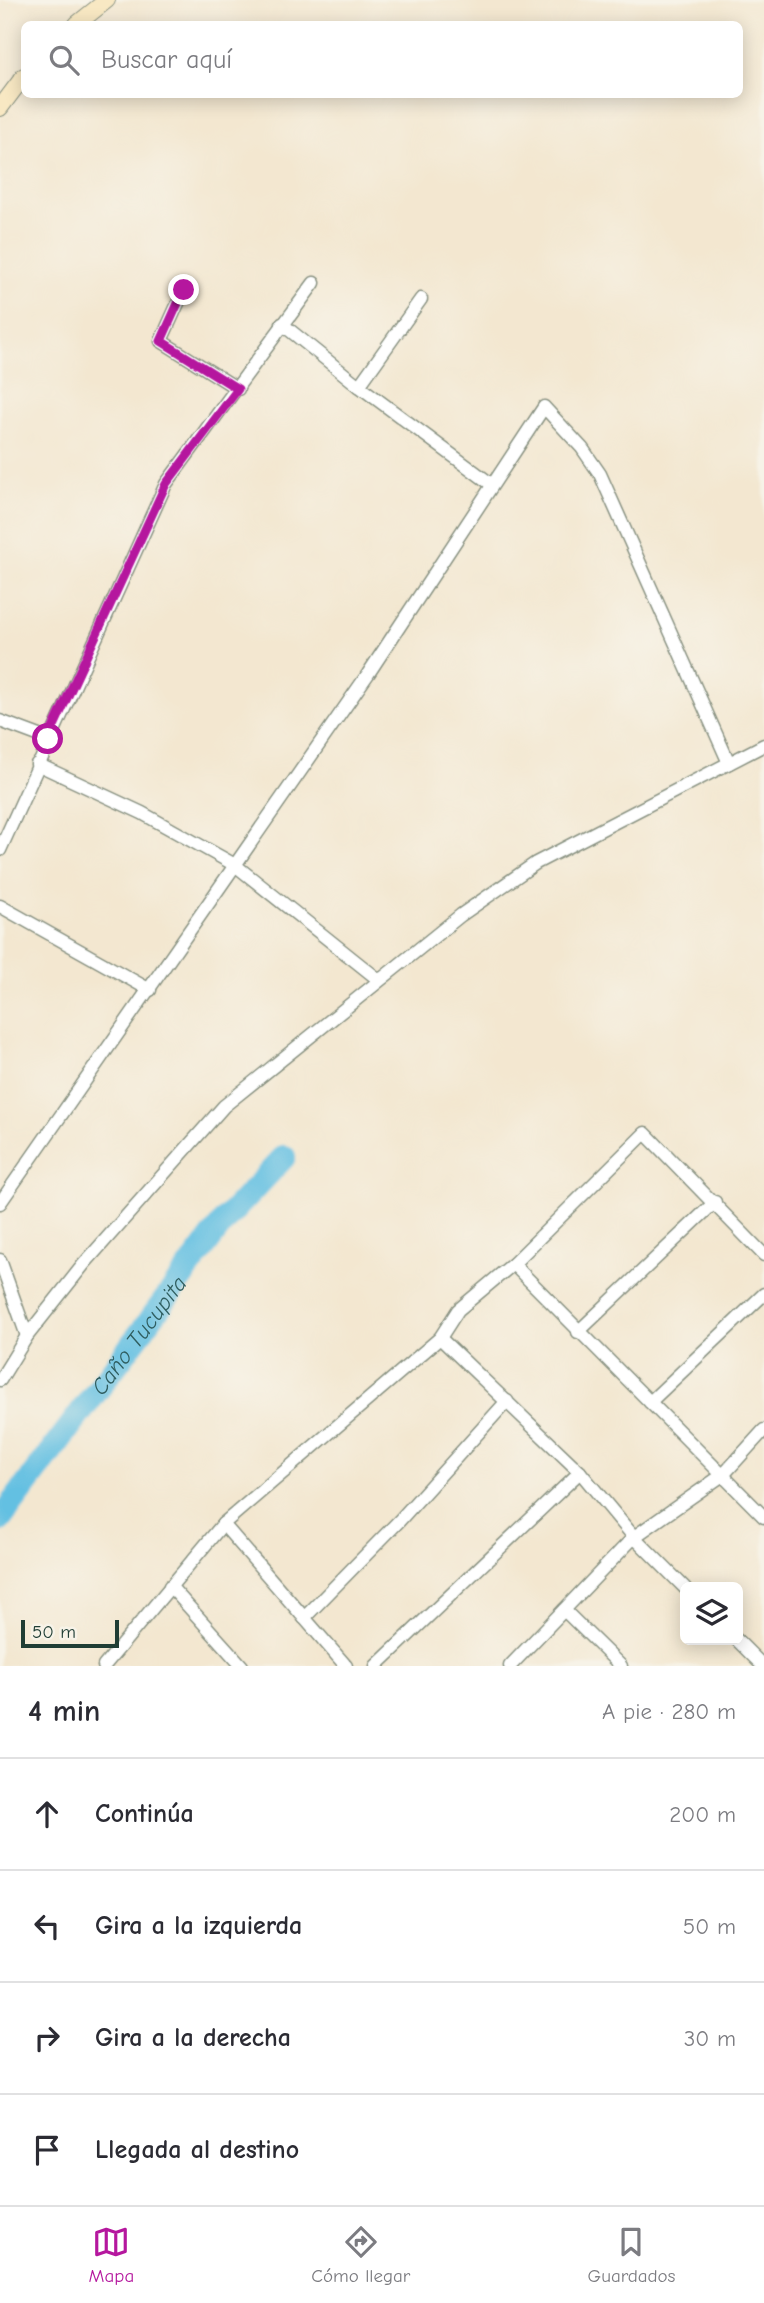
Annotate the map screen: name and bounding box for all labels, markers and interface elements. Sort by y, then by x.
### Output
search box [21,21,743,98]
icon: search [45,41,83,79]
text: Buscar aquí [101,45,232,75]
route end [168,274,199,305]
route start [32,723,63,754]
water label: Caño Tucupita [86,1271,192,1400]
map controls [680,1582,743,1645]
button: layers [680,1582,743,1645]
scale bar [21,1617,119,1649]
text: 50 m [32,1621,76,1643]
text: 4 min [28,1694,100,1729]
text: A pie · 280 m [602,1698,736,1725]
icon: ahead [28,1795,66,1833]
text: Continúa [95,1799,194,1829]
text: 200 m [669,1801,736,1828]
icon: left [28,1907,66,1945]
text: Gira a la izquierda [95,1911,302,1941]
text: 50 m [683,1913,736,1940]
icon: right [28,2019,66,2057]
text: Gira a la derecha [95,2023,291,2053]
text: 30 m [684,2025,736,2052]
icon: arrive [28,2131,66,2169]
text: Llegada al destino [95,2135,299,2165]
tab: Mapa [89,2223,134,2287]
tab: Cómo llegar [311,2223,410,2287]
tab: Guardados [588,2223,675,2287]

